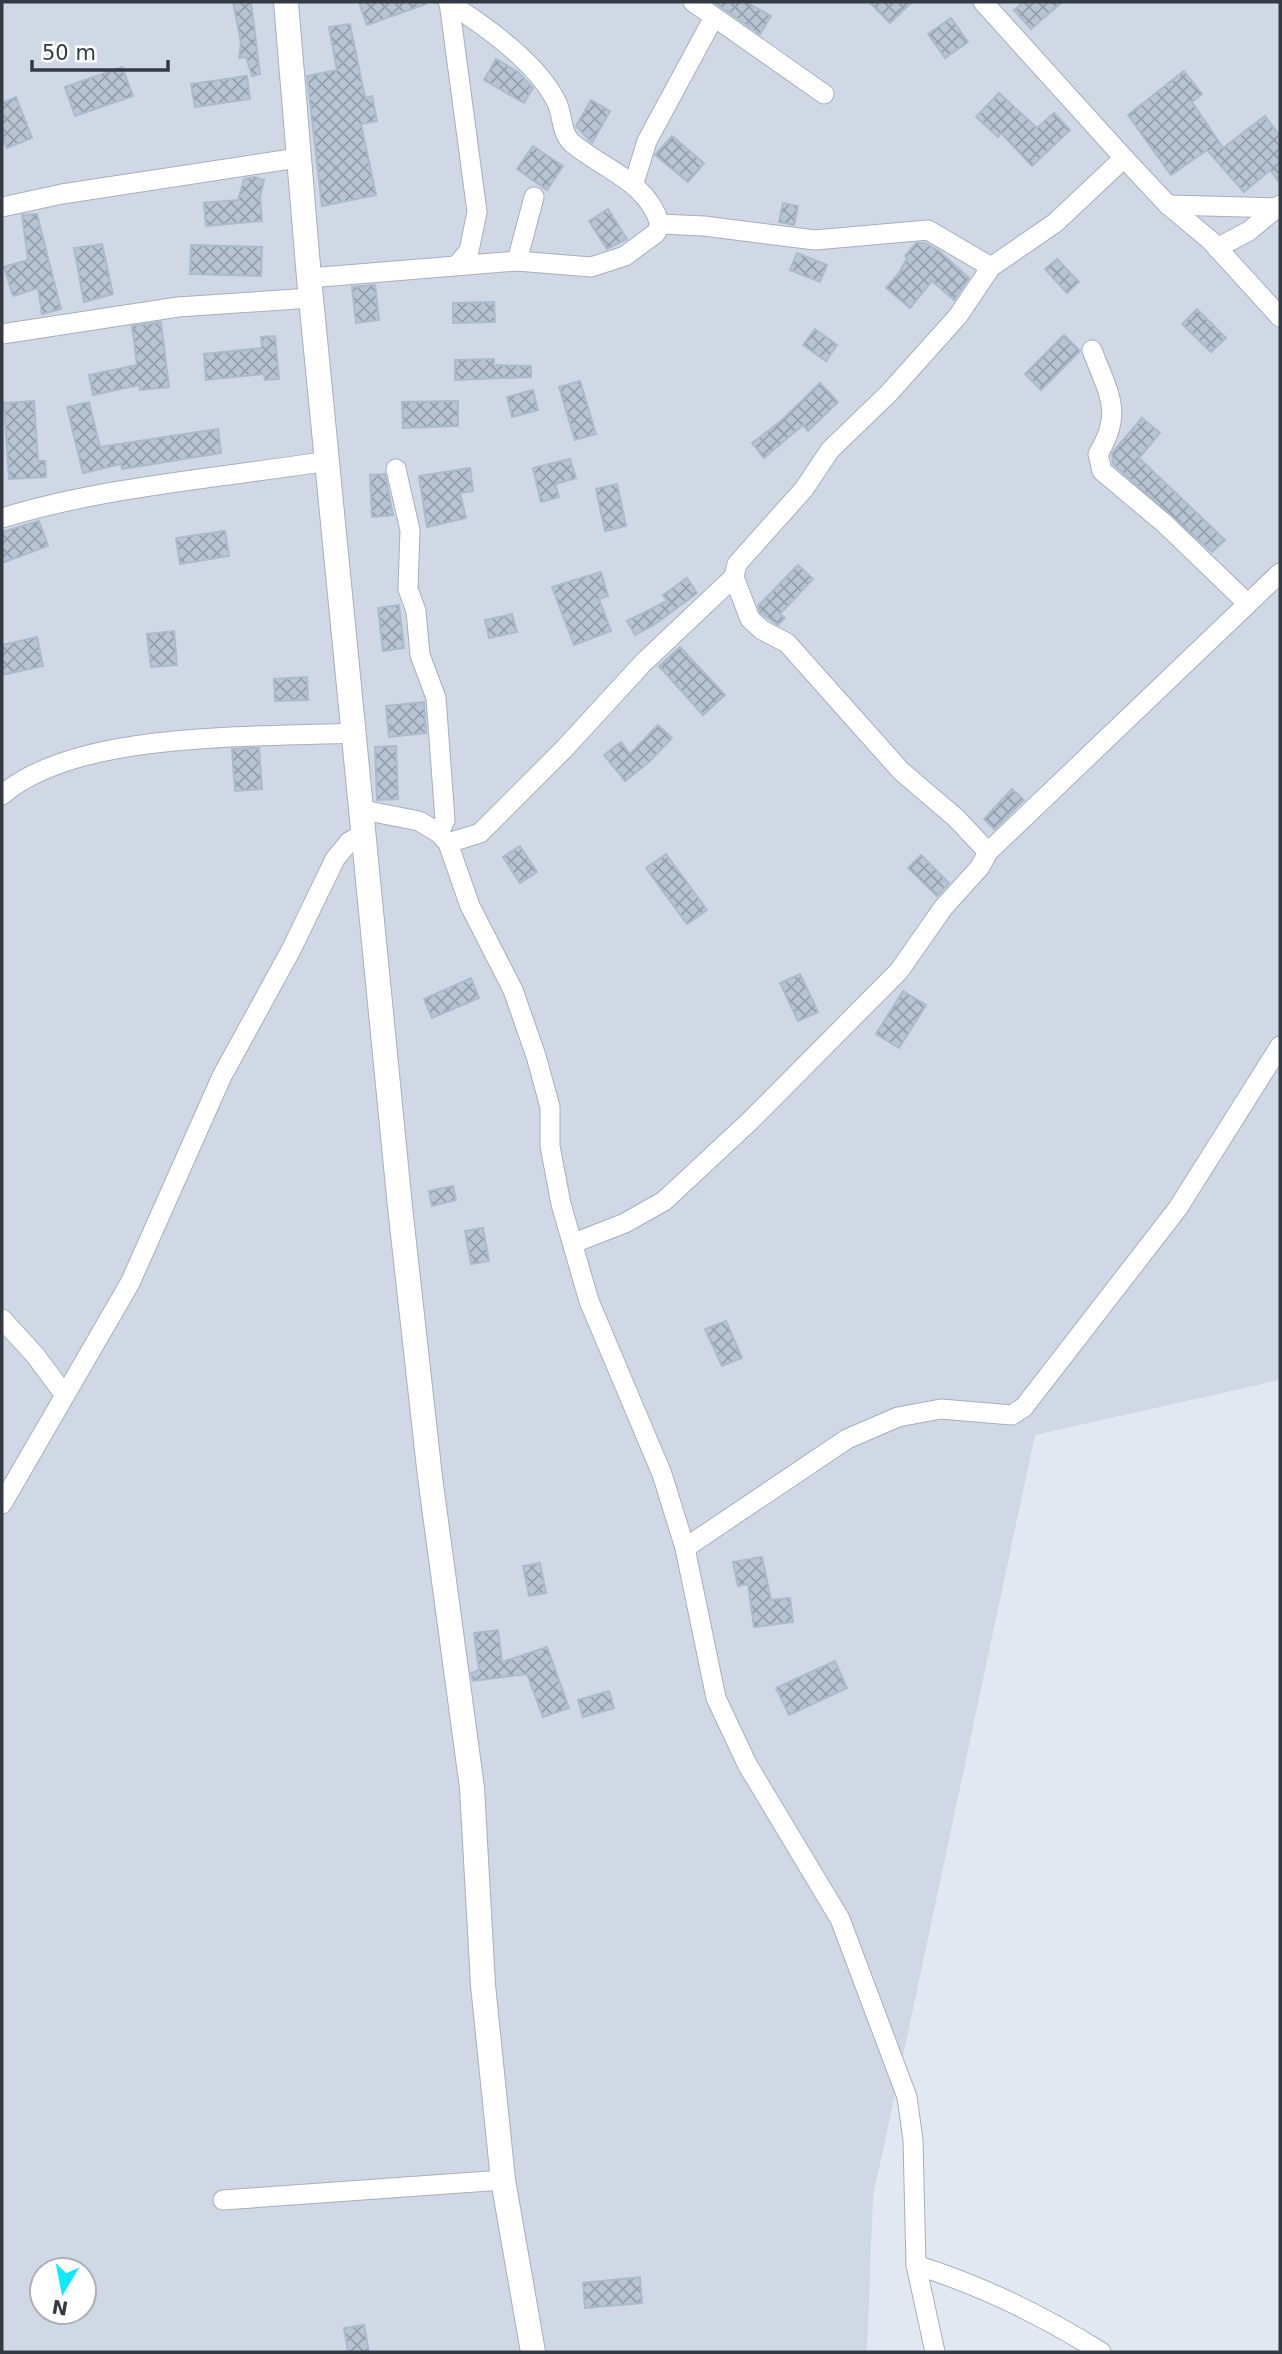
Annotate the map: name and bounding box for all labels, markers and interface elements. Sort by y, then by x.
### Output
scale bar [32,28,168,72]
text: 50 m [42,41,96,65]
north arrow [28,2256,98,2326]
text: N [50,2296,70,2320]

